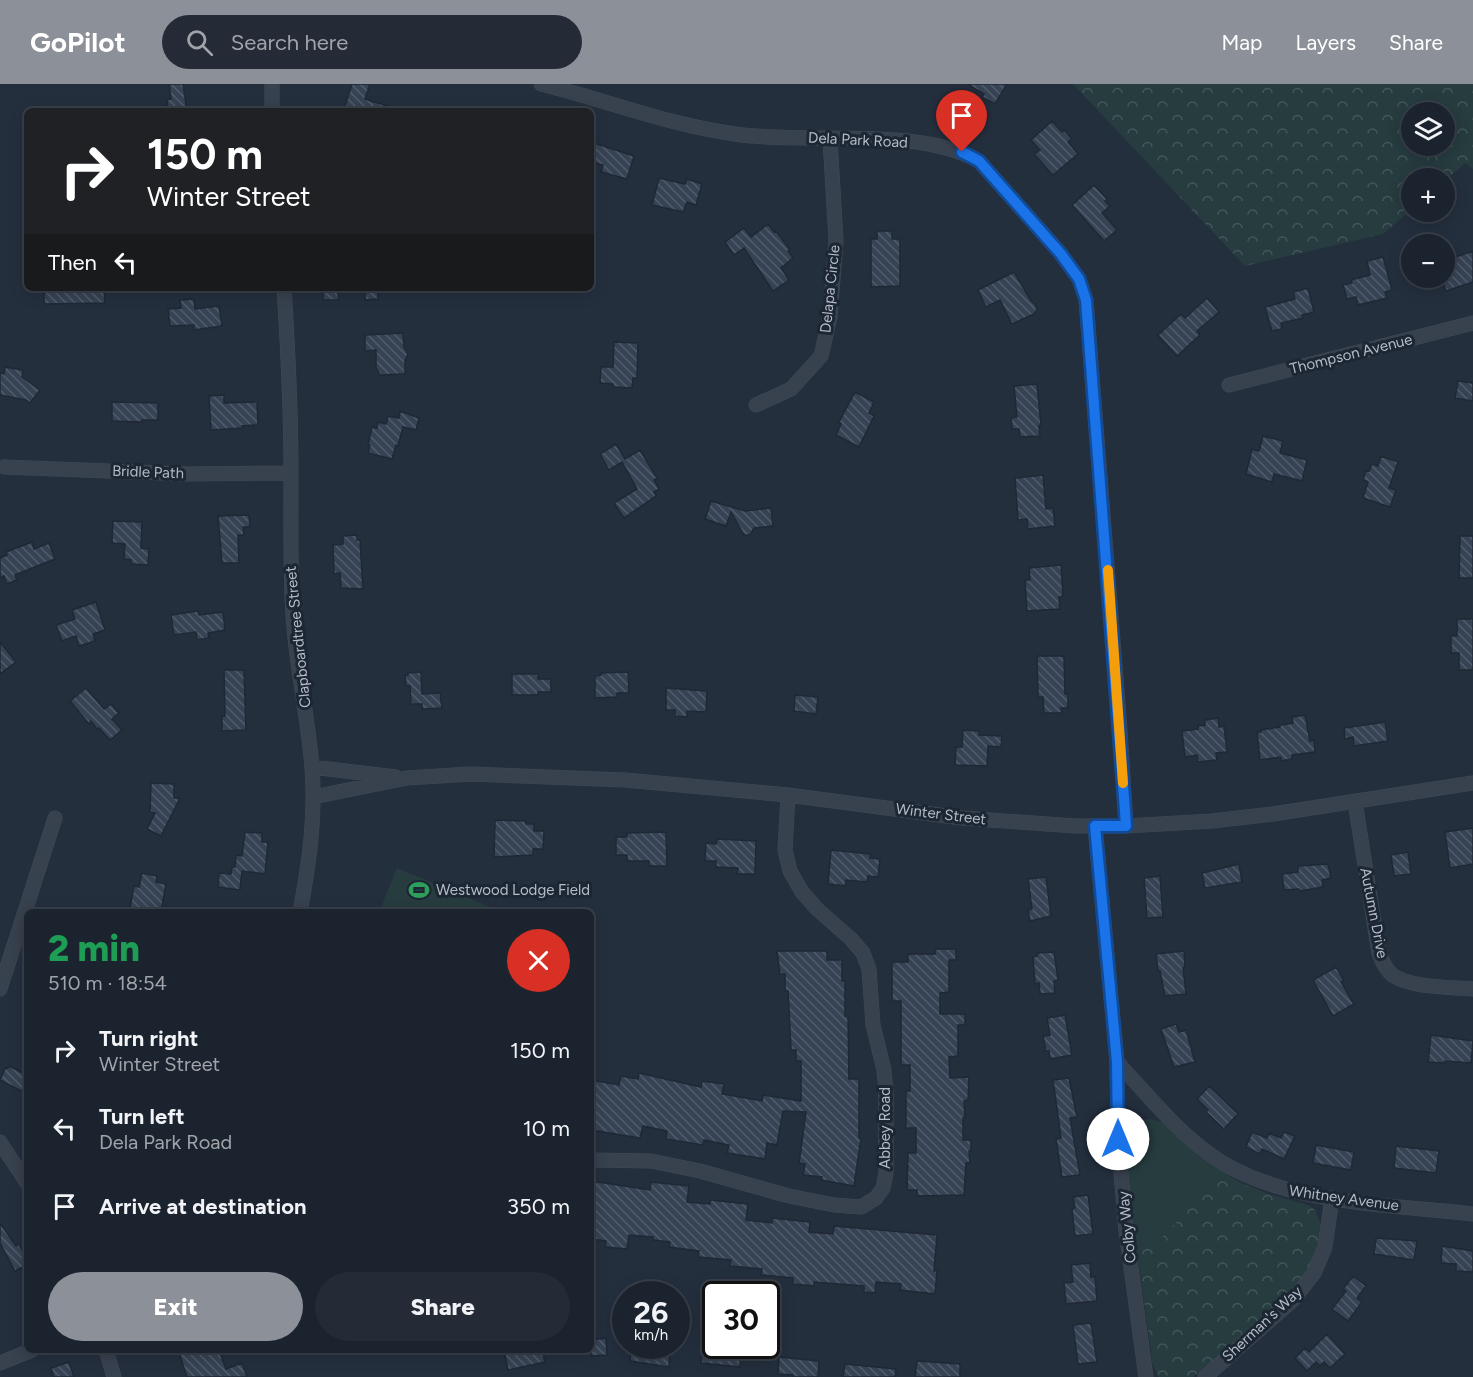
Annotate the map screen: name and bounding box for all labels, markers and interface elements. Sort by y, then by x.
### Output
search box [162,15,582,69]
text: GoPilot [30,25,126,59]
icon: search [183,26,216,59]
text: Search here [231,29,348,56]
text: Map [1222,30,1262,55]
text: Layers [1295,30,1356,55]
text: Share [1389,30,1443,55]
pin [936,90,987,152]
icon: arrive [945,99,978,132]
map controls [1401,102,1455,288]
button: layers [1401,102,1455,156]
street label: Dela Park Road [808,128,908,152]
text: 150 m [147,129,263,180]
icon: right [48,132,126,210]
button: + [1401,168,1455,222]
text: Winter Street [147,180,311,213]
button: − [1401,234,1455,288]
street label: Delapa Circle [816,244,844,334]
icon: left [109,246,142,279]
text: Then [48,249,97,276]
street label: Thompson Avenue [1288,330,1414,378]
street label: Bridle Path [112,462,184,482]
street label: Clapboardtree Street [282,565,314,709]
street label: Winter Street [895,800,988,829]
street label: Autumn Drive [1356,866,1392,960]
sports icon: Westwood Lodge Field [407,878,431,902]
place label: Westwood Lodge Field [436,881,590,899]
text: 2 min [48,927,140,970]
button: close [507,929,570,992]
text: 510 m · 18:54 [48,971,167,995]
text: Turn right [99,1025,198,1052]
icon: right [48,1034,81,1067]
text: 150 m [510,1037,570,1064]
text: Winter Street [99,1052,220,1076]
street label: Abbey Road [876,1087,894,1169]
text: Turn left [99,1103,185,1130]
position arrow [1086,1107,1150,1171]
icon: left [48,1112,81,1145]
text: 10 m [523,1115,570,1142]
text: Dela Park Road [99,1130,232,1154]
street label: Whitney Avenue [1288,1181,1400,1215]
icon: arrive [48,1190,81,1223]
street label: Colby Way [1114,1190,1140,1264]
text: Arrive at destination [99,1193,307,1220]
text: 350 m [507,1193,570,1220]
button: Exit [48,1272,303,1341]
button: Share [315,1272,570,1341]
speed limit sign: 30 [702,1281,780,1359]
street label: Sherman's Way [1218,1282,1306,1366]
text: 26 [634,1294,668,1331]
text: km/h [634,1326,668,1344]

